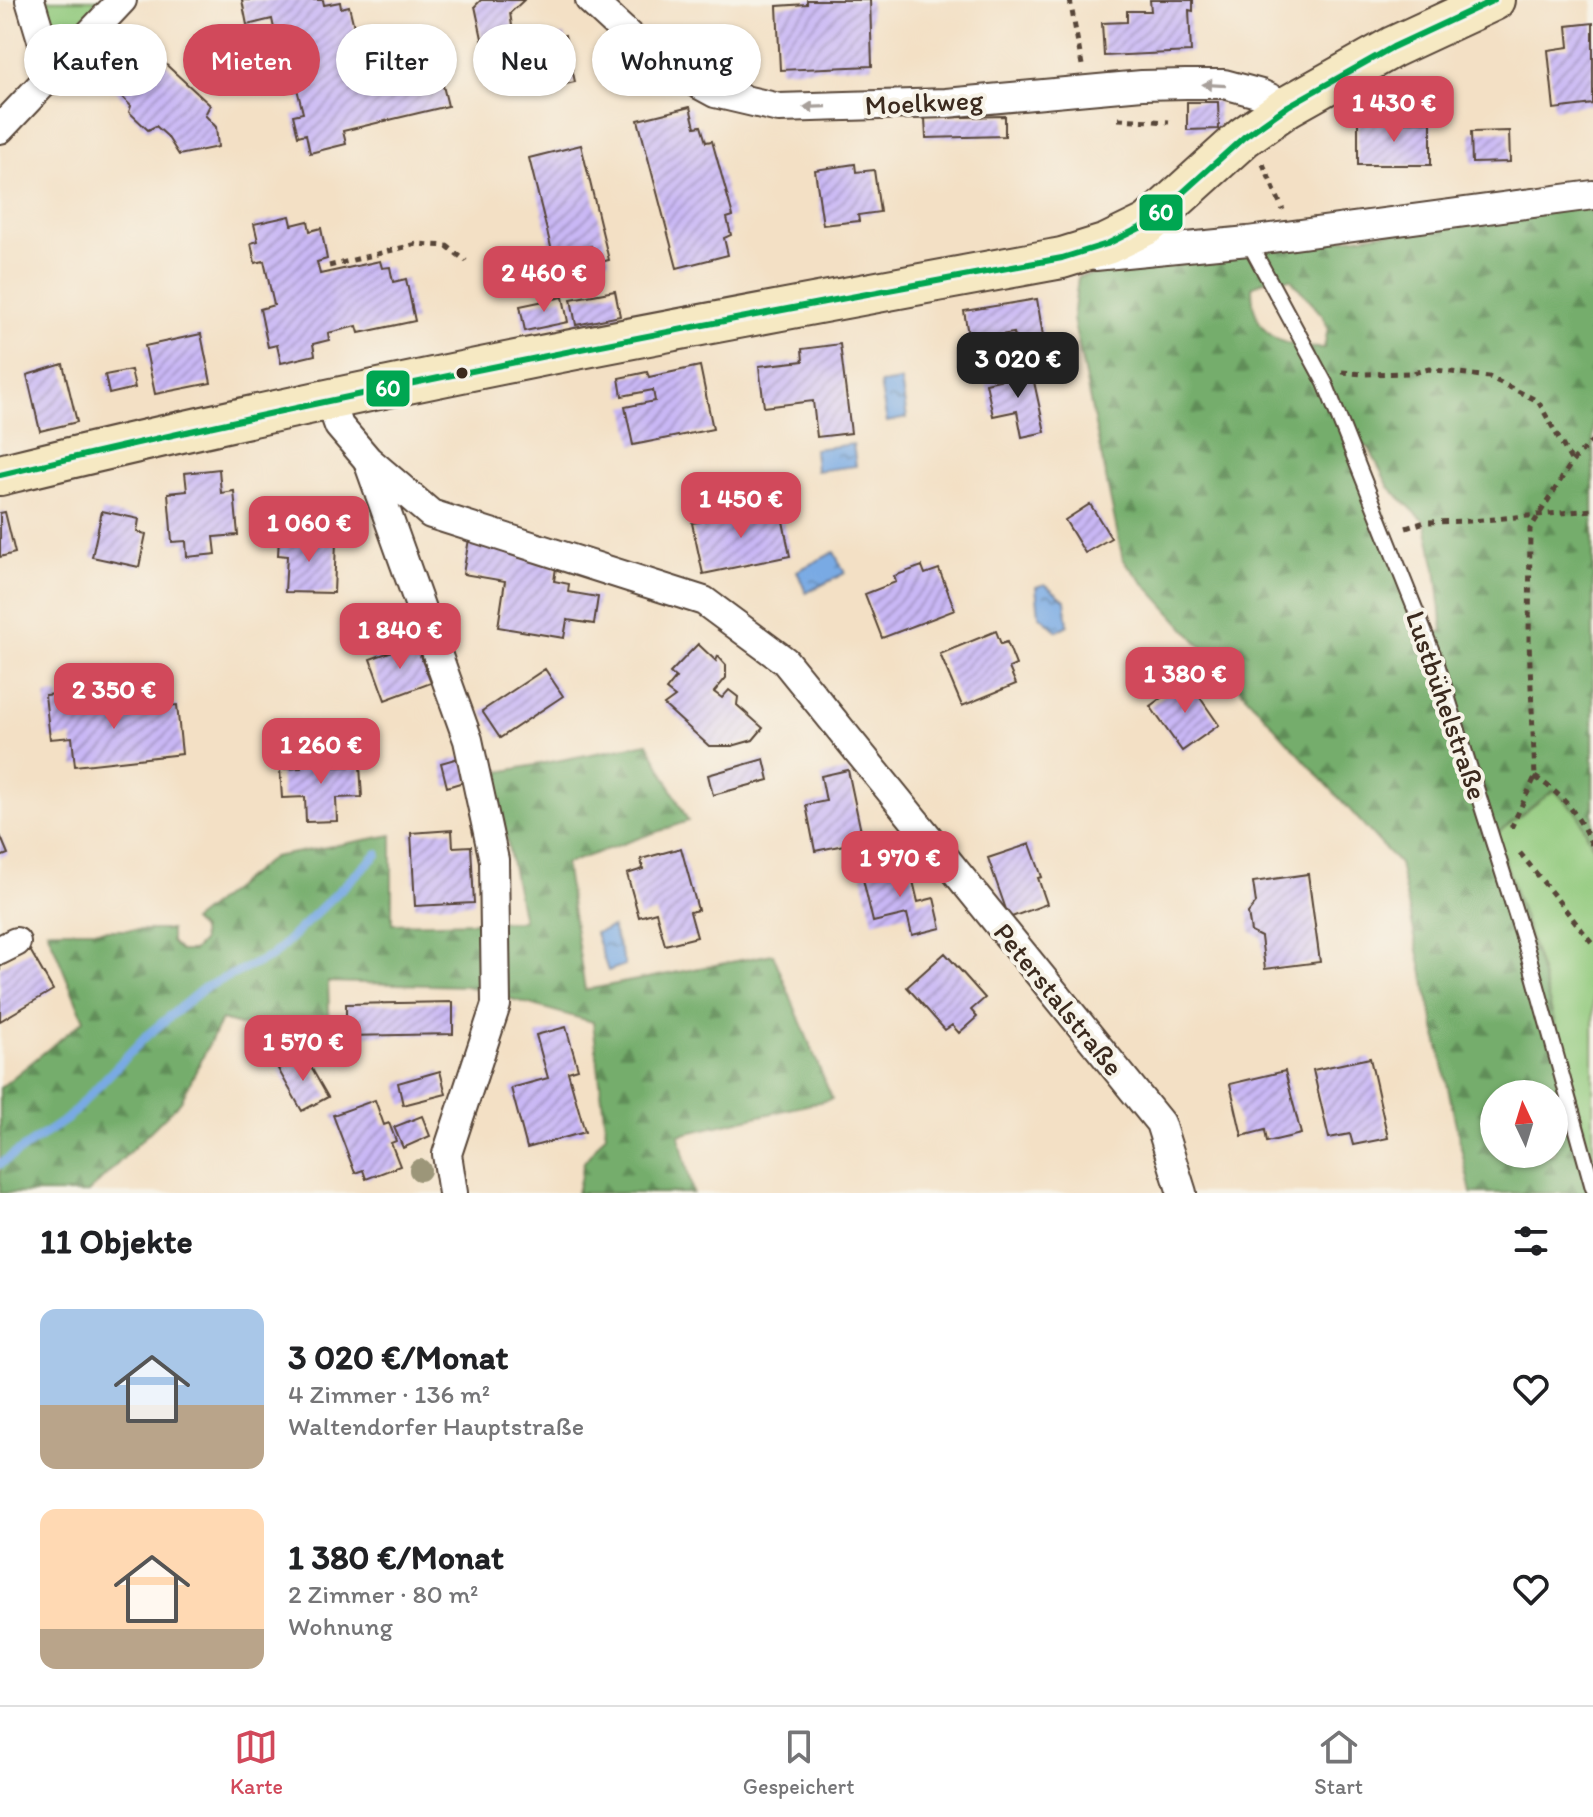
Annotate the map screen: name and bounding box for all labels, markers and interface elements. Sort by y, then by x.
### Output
chip: Kaufen [24,24,167,96]
chip: Mieten [183,24,320,96]
chip: Filter [336,24,457,96]
chip: Neu [473,24,576,96]
chip: Wohnung [592,24,761,96]
pin: 1 430 € [1320,76,1468,144]
one-way arrow [1201,78,1226,91]
street label: Moelkweg [864,82,985,122]
text: 1 430 € [1352,86,1436,118]
one-way arrow [802,101,827,114]
line badge: 60 [1138,193,1184,232]
text: 60 [1148,199,1174,226]
pin: 2 460 € [470,246,618,314]
text: 2 460 € [501,256,587,288]
pin: 3 020 € [944,332,1092,400]
text: 3 020 € [975,342,1061,374]
unlabelled marker [454,365,470,381]
line badge: 60 [365,369,411,408]
text: 60 [375,375,401,402]
pin: 1 450 € [667,472,815,540]
text: 1 450 € [699,482,783,514]
pin: 1 060 € [235,496,383,564]
text: 1 060 € [267,506,351,538]
pin: 1 840 € [326,603,474,671]
street label: Lustbühelstraße [1399,606,1495,804]
text: 1 840 € [358,613,442,645]
pin: 1 380 € [1111,647,1259,715]
text: 1 380 € [1143,657,1227,689]
pin: 2 350 € [40,663,188,731]
text: 2 350 € [72,673,156,705]
pin: 1 260 € [247,718,395,786]
text: 1 260 € [280,728,362,760]
pin: 1 970 € [826,831,974,899]
text: 1 970 € [859,841,941,873]
street label: Peterstalstraße [987,916,1131,1082]
pin: 1 570 € [229,1015,377,1083]
text: 1 570 € [262,1025,344,1057]
north arrow [1480,1080,1568,1168]
map controls [1480,1080,1568,1168]
icon: filters [1509,1219,1553,1263]
text: 11 Objekte [40,1221,193,1262]
text: 3 020 €/Monat [288,1337,508,1378]
icon: home [104,1341,200,1437]
icon: heart [1509,1367,1553,1411]
text: 4 Zimmer · 136 m² [288,1378,490,1410]
text: Waltendorfer Hauptstraße [288,1410,584,1442]
text: 1 380 €/Monat [288,1537,504,1578]
icon: home [104,1541,200,1637]
icon: heart [1509,1567,1553,1611]
text: 2 Zimmer · 80 m² [288,1578,478,1610]
text: Wohnung [288,1610,393,1642]
tab: Karte [230,1725,283,1800]
tab: Gespeichert [743,1725,854,1800]
tab: Start [1314,1725,1363,1800]

